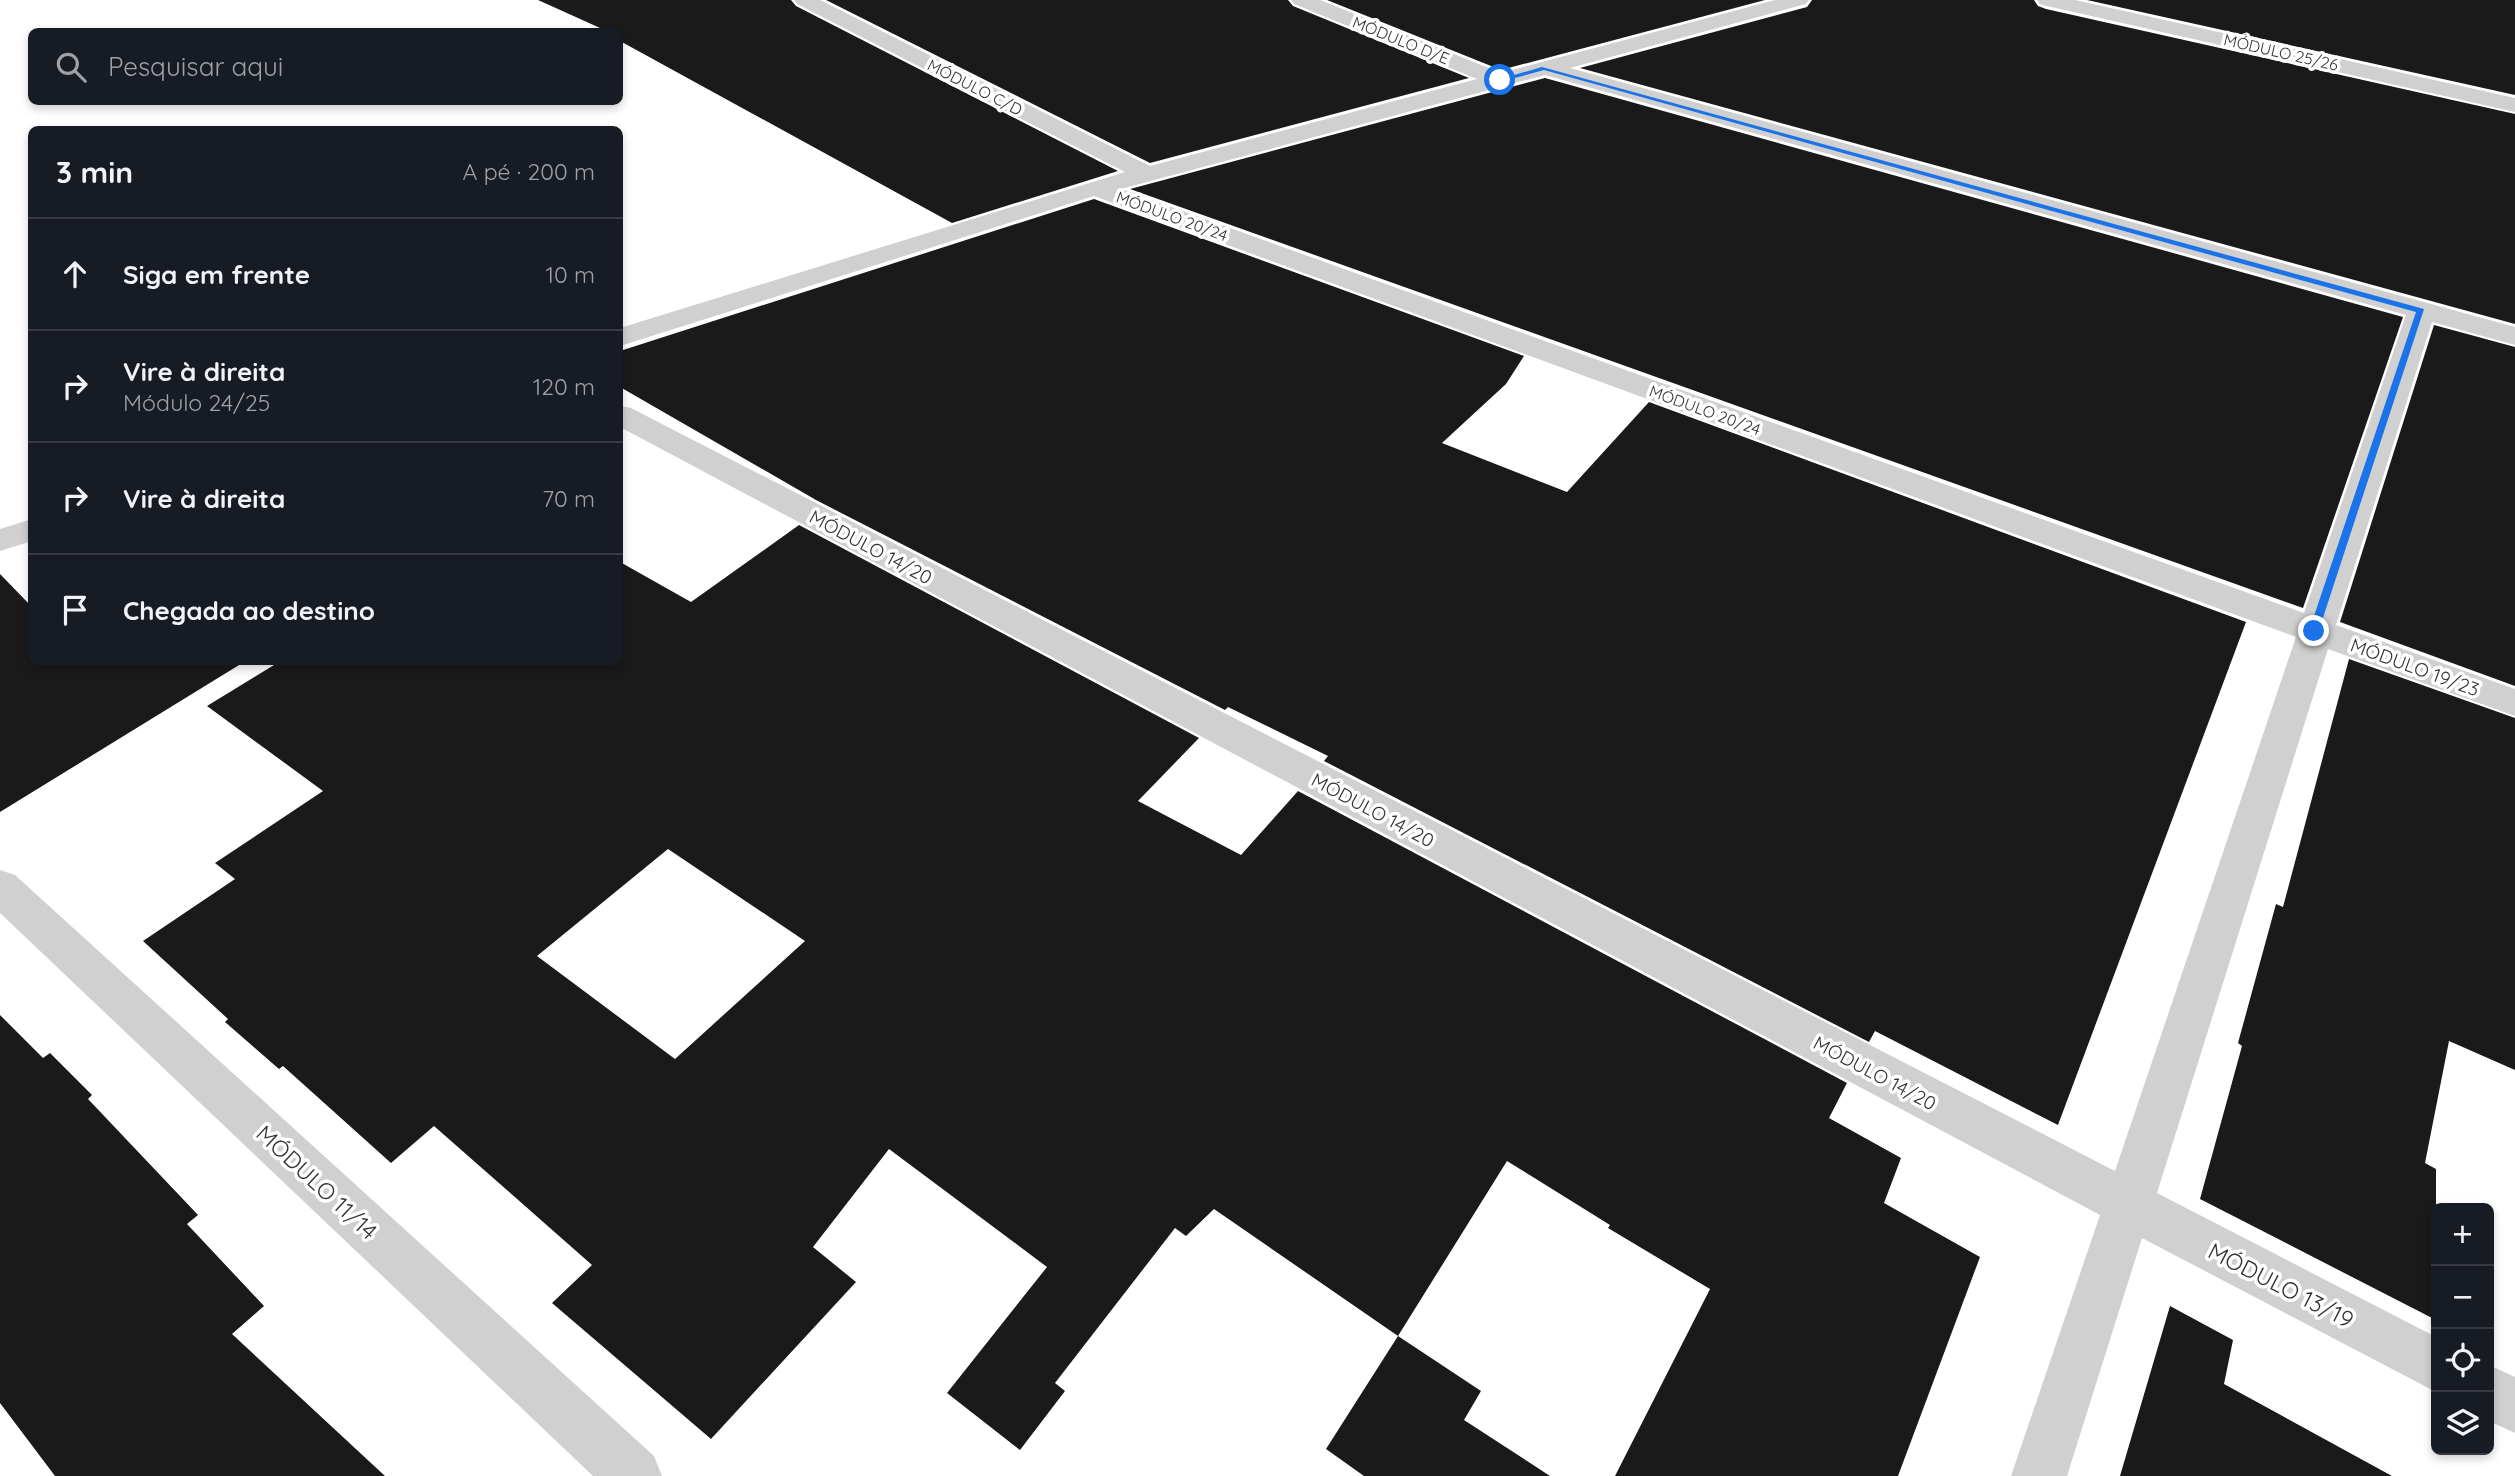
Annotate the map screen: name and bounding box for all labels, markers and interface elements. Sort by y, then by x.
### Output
street label: MÓDULO D/E [1350,12,1452,68]
search box [28,28,623,105]
street label: MÓDULO 25/26 [2222,29,2341,75]
icon: search [52,48,90,86]
text: Pesquisar aqui [108,50,283,83]
street label: MÓDULO C/D [924,55,1026,119]
route start [1484,64,1515,95]
text: 3 min [56,153,133,191]
text: A pé · 200 m [462,157,595,186]
street label: MÓDULO 20/24 [1114,187,1230,245]
icon: ahead [56,255,94,293]
text: Siga em frente [123,258,310,291]
text: 10 m [546,260,595,289]
text: Vire à direita [123,355,285,388]
icon: right [56,367,94,405]
text: 120 m [533,372,595,401]
street label: MÓDULO 20/24 [1647,381,1763,439]
text: Módulo 24/25 [123,388,270,417]
icon: right [56,479,94,517]
text: Vire à direita [123,482,285,515]
text: 70 m [542,484,595,513]
street label: MÓDULO 14/20 [805,505,937,589]
icon: arrive [56,591,94,629]
text: Chegada ao destino [123,594,375,627]
route end [2298,615,2329,646]
street label: MÓDULO 19/23 [2347,633,2483,701]
street label: MÓDULO 14/20 [1307,768,1439,852]
street label: MÓDULO 14/20 [1809,1031,1941,1115]
street label: MÓDULO 11/14 [251,1119,383,1245]
map controls [2431,1203,2494,1455]
button: + [2431,1203,2494,1266]
street label: MÓDULO 13/19 [2203,1236,2359,1334]
button: − [2431,1266,2494,1329]
button: locate [2431,1329,2494,1392]
button: layers [2431,1392,2494,1455]

